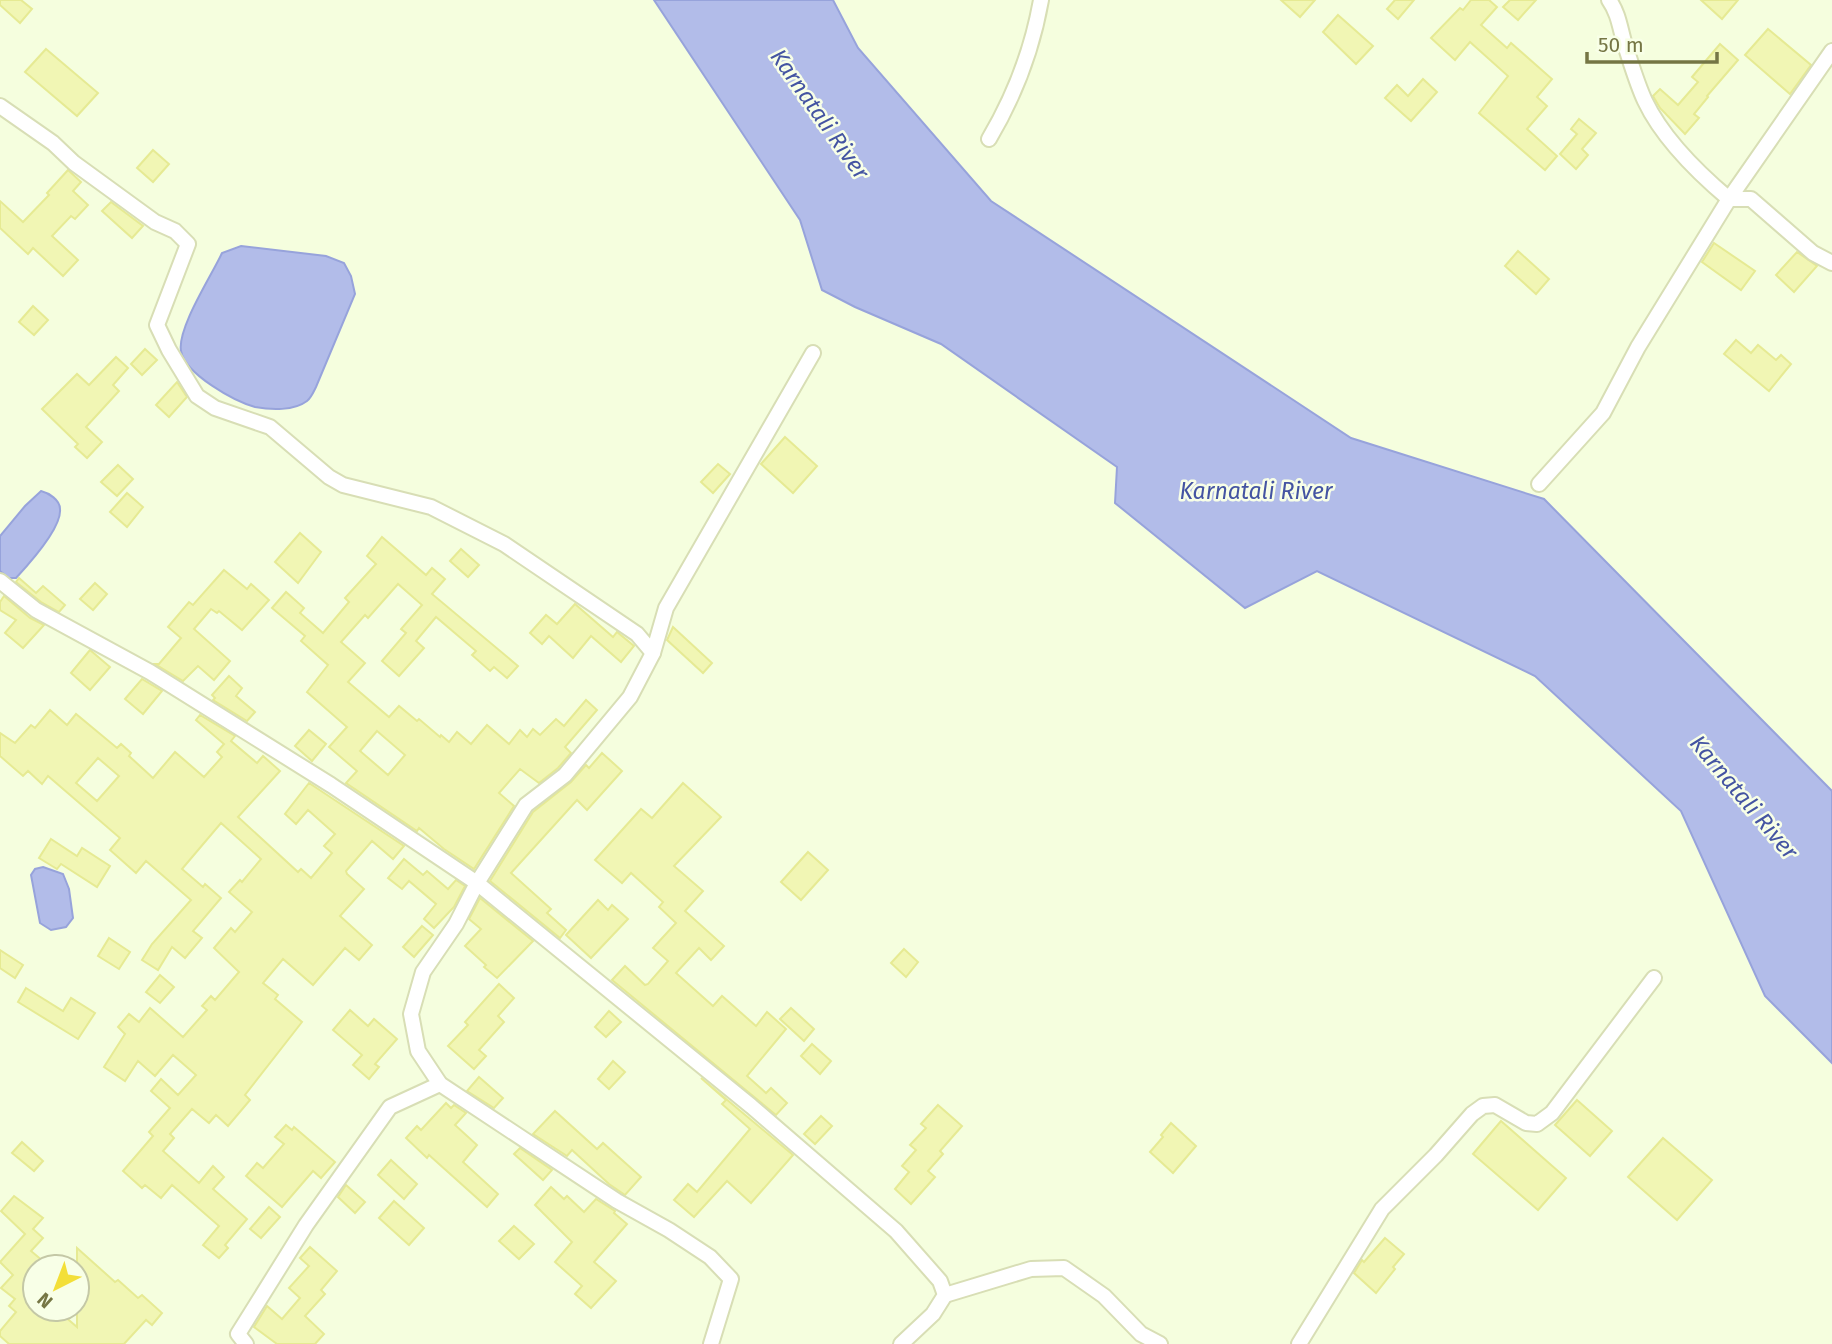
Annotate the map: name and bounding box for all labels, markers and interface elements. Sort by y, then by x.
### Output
scale bar [1587,21,1716,65]
text: 50 m [1598,32,1644,58]
water label: Karnatali River [765,43,876,186]
water label: Karnatali River [1179,477,1334,505]
water label: Karnatali River [1684,729,1805,866]
north arrow [21,1253,91,1323]
text: N [33,1287,57,1313]

